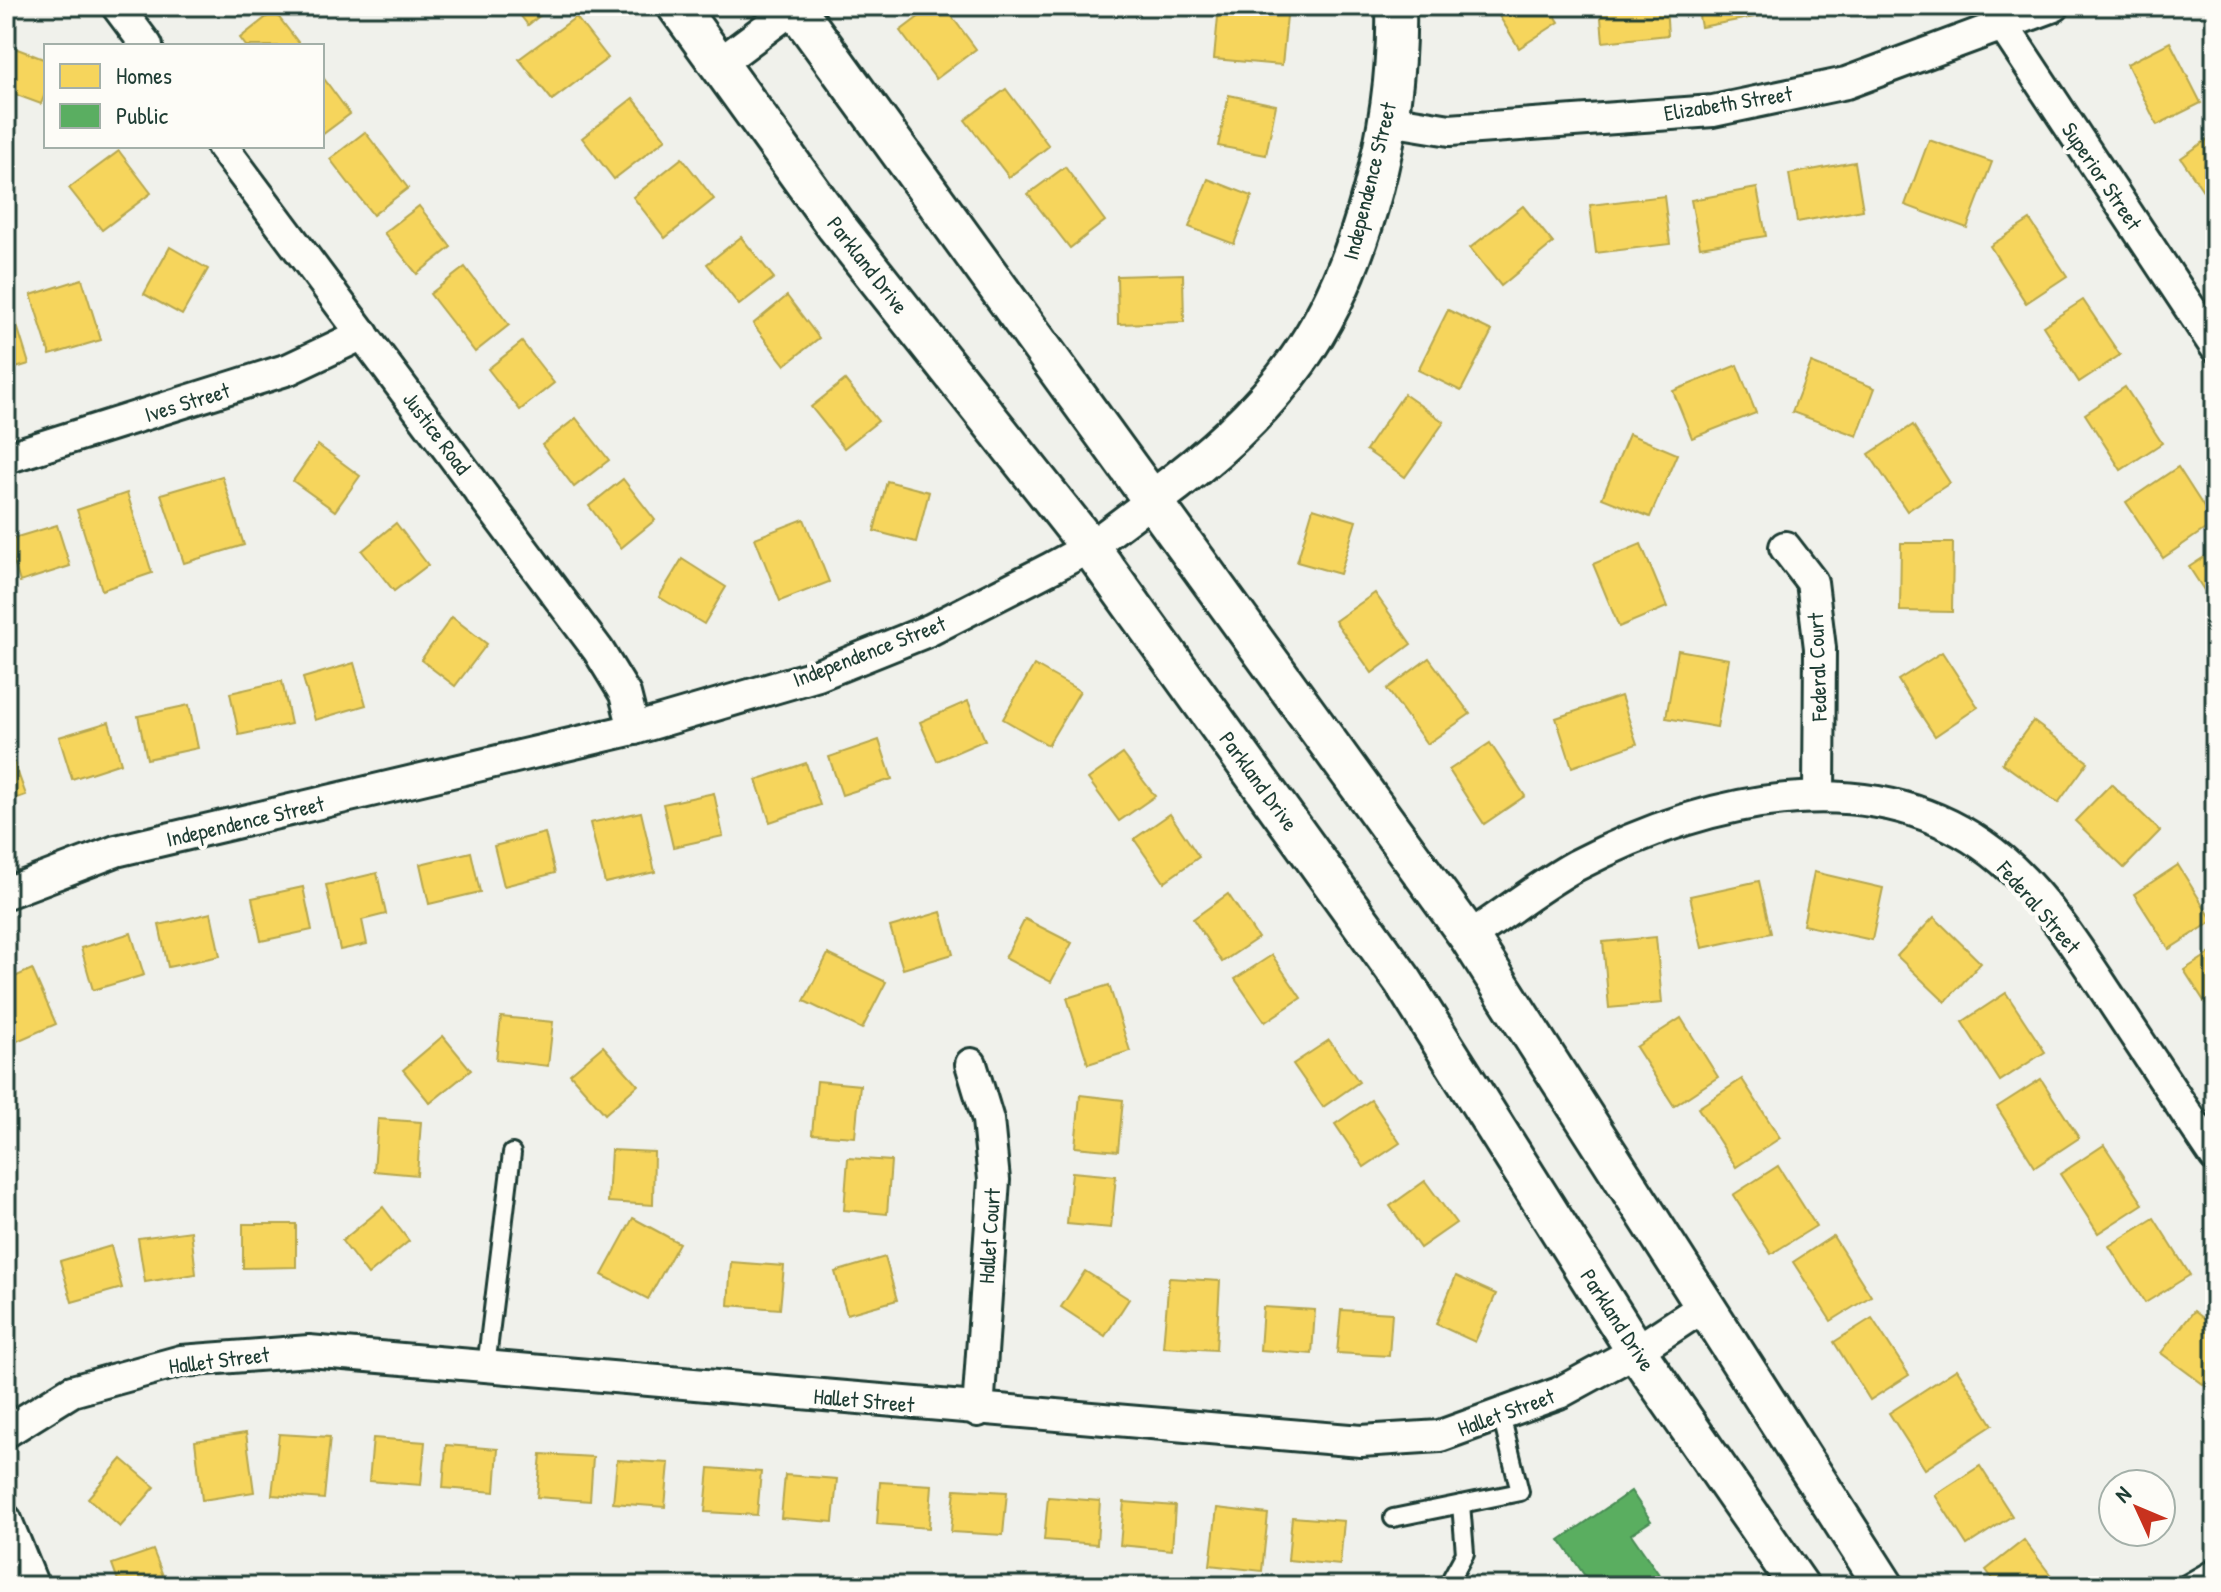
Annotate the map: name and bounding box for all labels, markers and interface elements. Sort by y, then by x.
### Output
legend [44,44,324,148]
text: Homes [116,59,172,91]
street label: Elizabeth Street [1662,78,1795,128]
text: Public [116,99,169,131]
street label: Independence Street [1335,99,1403,263]
street label: Superior Street [2055,116,2149,236]
street label: Parkland Drive [820,210,916,320]
street label: Ives Street [141,375,234,429]
street label: Justice Road [396,386,478,481]
street label: Independence Street [788,608,950,694]
street label: Federal Court [1800,612,1834,723]
street label: Parkland Drive [1213,725,1305,837]
street label: Independence Street [163,788,327,854]
street label: Federal Street [1990,854,2088,960]
street label: Hallet Court [971,1187,1007,1285]
street label: Parkland Drive [1574,1263,1662,1377]
street label: Hallet Street [167,1339,271,1381]
street label: Hallet Street [1453,1380,1559,1443]
street label: Hallet Street [812,1381,916,1419]
north arrow [2097,1468,2177,1548]
text: N [2108,1479,2138,1509]

